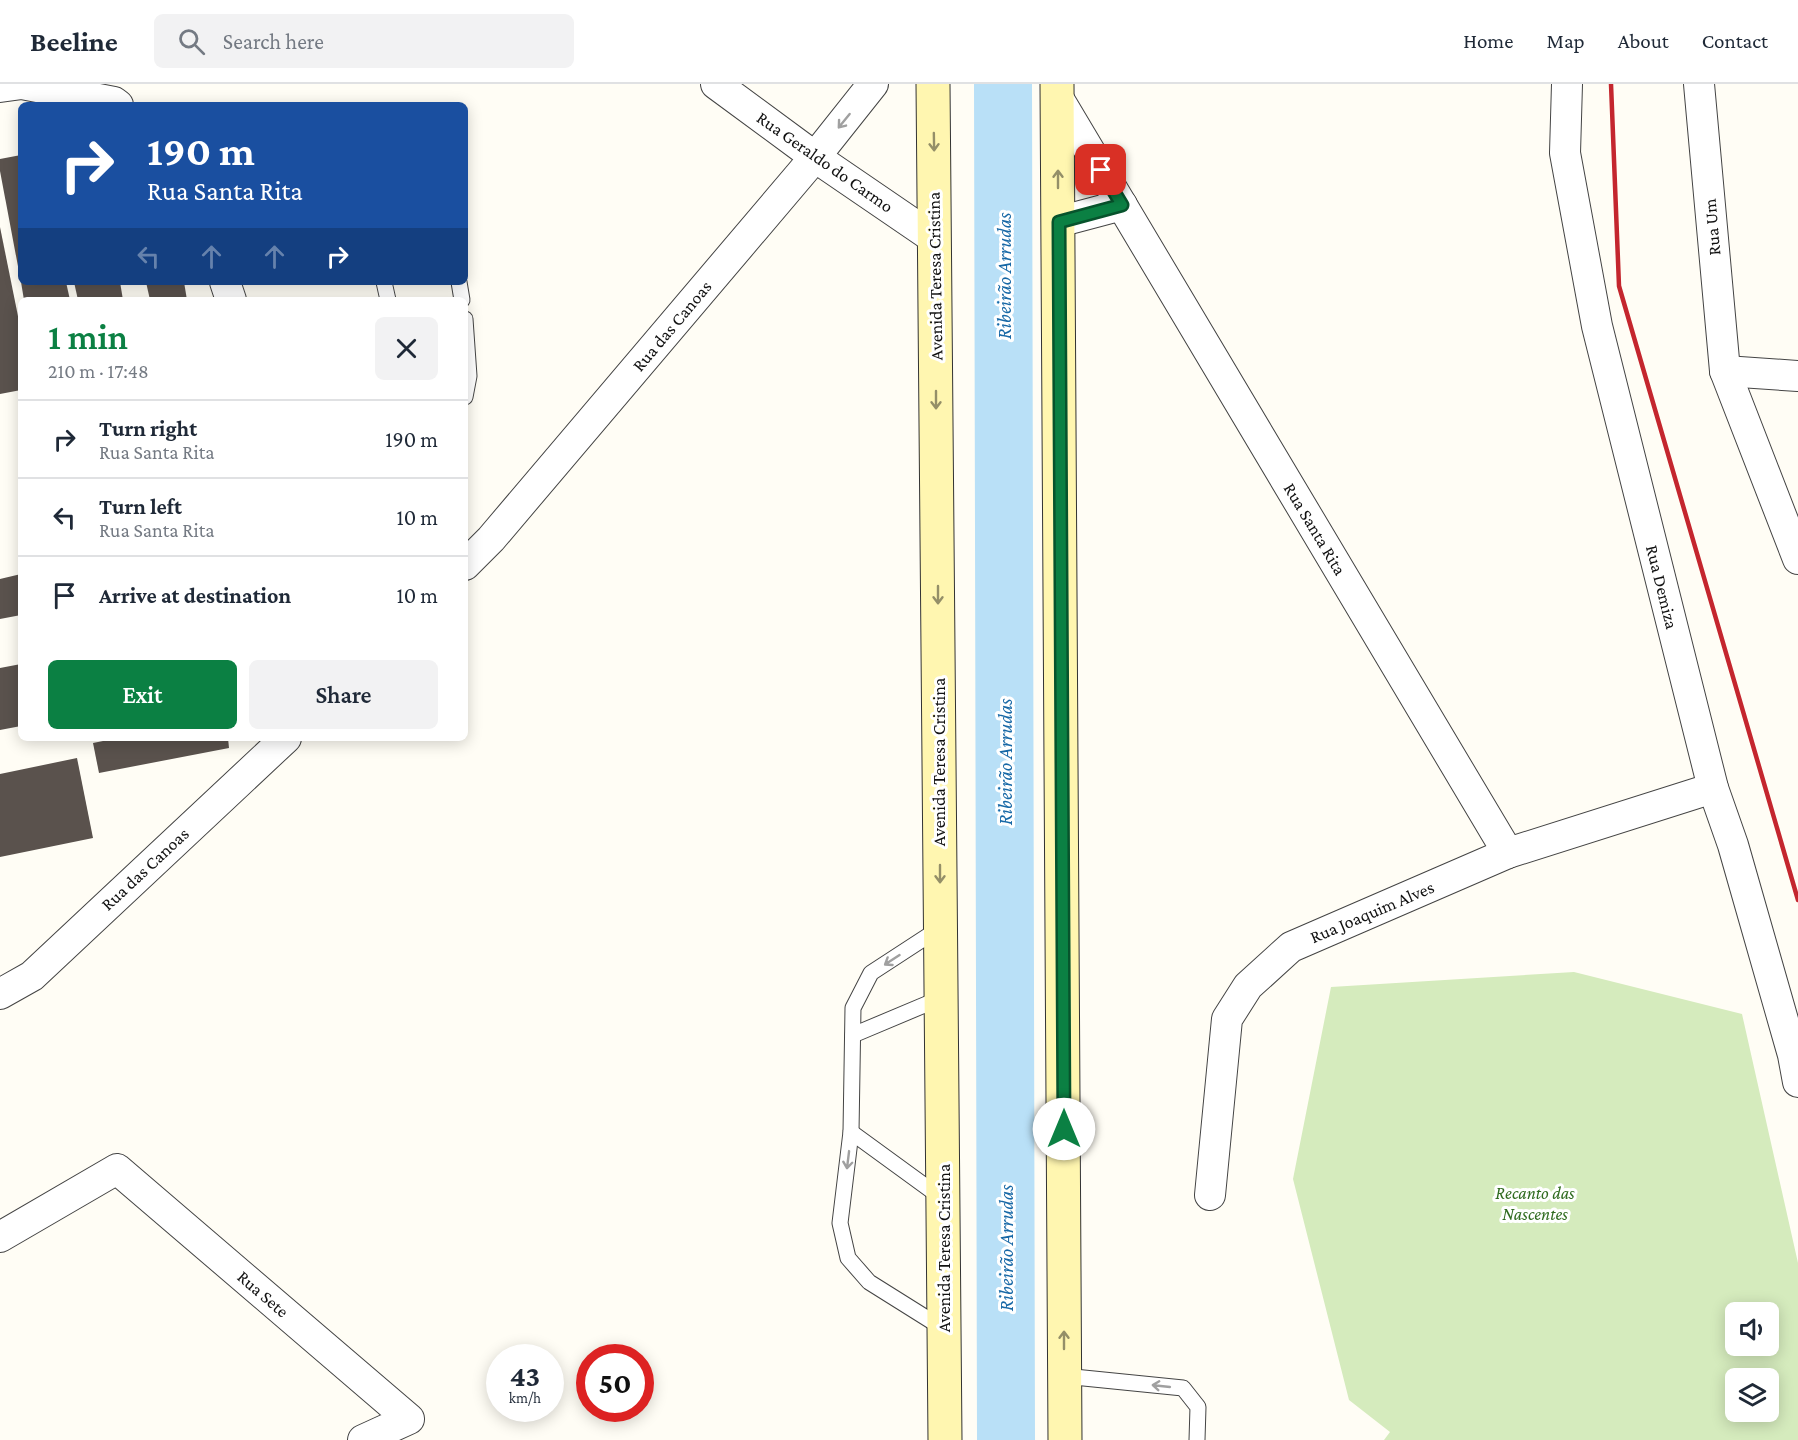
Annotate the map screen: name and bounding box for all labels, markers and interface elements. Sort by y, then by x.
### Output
search box [154,14,574,68]
icon: search [175,25,208,58]
text: Beeline [30,26,118,57]
text: Search here [223,29,324,54]
text: Home [1463,29,1513,53]
text: Map [1546,29,1585,53]
text: About [1618,29,1669,53]
text: Contact [1702,29,1768,53]
street label: Rua Geraldo do Carmo [753,107,897,217]
one-way arrow [838,112,851,128]
icon: right [48,126,126,204]
text: 190 m [147,127,255,174]
one-way arrow [928,132,940,152]
pin [1075,144,1126,195]
icon: arrive [1084,153,1117,186]
one-way arrow [1052,169,1064,189]
text: Rua Santa Rita [147,176,303,206]
street label: Avenida Teresa Cristina [924,192,946,360]
street label: Rua Um [1700,197,1724,256]
water label: Ribeirão Arrudas [993,212,1015,339]
icon: left [132,240,165,273]
icon: ahead [195,240,228,273]
icon: ahead [258,240,291,273]
icon: right [321,240,354,273]
street label: Rua das Canoas [628,277,716,375]
text: 1 min [48,317,128,357]
button: close [375,317,438,380]
text: 210 m · 17:48 [48,360,149,382]
one-way arrow [930,390,942,410]
text: Turn right [99,416,197,441]
icon: right [48,423,81,456]
text: 190 m [385,427,438,452]
text: Rua Santa Rita [99,441,214,463]
street label: Rua Santa Rita [1280,479,1350,579]
text: Turn left [99,494,182,519]
icon: left [48,501,81,534]
text: 10 m [396,505,438,530]
text: Rua Santa Rita [99,519,214,541]
street label: Rua Demiza [1642,543,1682,631]
icon: arrive [48,579,81,612]
text: Arrive at destination [99,583,291,608]
text: 10 m [396,583,438,608]
one-way arrow [932,585,944,605]
button: Exit [48,660,237,729]
button: Share [249,660,438,729]
street label: Avenida Teresa Cristina [929,678,949,846]
water label: Ribeirão Arrudas [994,698,1016,825]
street label: Rua das Canoas [97,823,193,915]
one-way arrow [934,864,946,884]
street label: Rua Joaquim Alves [1307,877,1437,947]
one-way arrow [884,954,900,966]
position arrow [1032,1097,1096,1161]
one-way arrow [842,1150,853,1170]
street label: Avenida Teresa Cristina [934,1164,954,1332]
park label: Recanto das Nascentes [1495,1183,1575,1224]
water label: Ribeirão Arrudas [995,1184,1017,1311]
street label: Rua Sete [233,1266,293,1322]
map controls [1725,1302,1779,1422]
button: sound [1725,1302,1779,1356]
one-way arrow [1058,1330,1070,1350]
speed limit sign: 50 [576,1344,654,1422]
text: 43 [510,1359,540,1392]
button: layers [1725,1368,1779,1422]
one-way arrow [1151,1380,1171,1391]
text: km/h [509,1390,541,1406]

